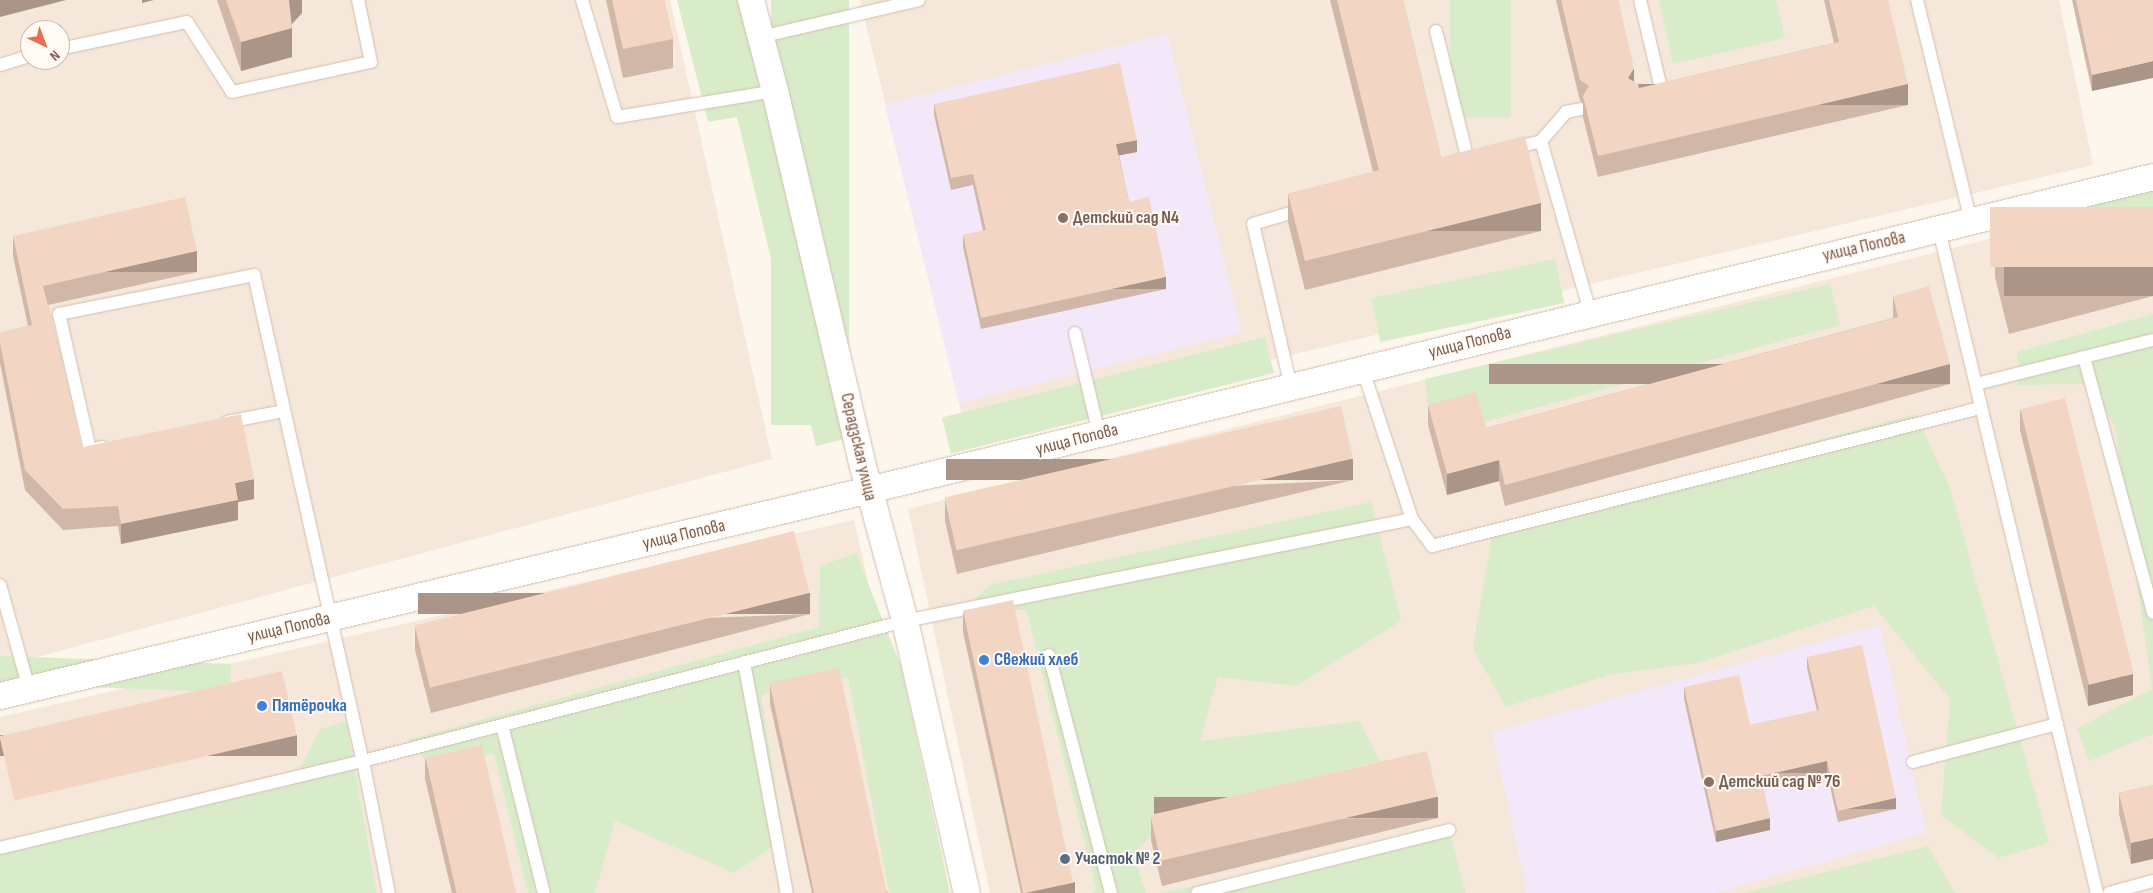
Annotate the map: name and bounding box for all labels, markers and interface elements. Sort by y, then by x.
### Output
north arrow [20,20,70,70]
text: N [46,47,63,64]
place label: Детский сад N4 [1073,207,1179,229]
marker: Детский сад N4 [1057,212,1069,224]
street label: улица Попова [1821,227,1907,267]
street label: улица Попова [1427,322,1513,364]
street label: Серадзская улица [835,391,881,503]
street label: улица Попова [1034,419,1120,461]
street label: улица Попова [641,515,727,555]
street label: улица Попова [246,608,332,648]
place label: Свежий хлеб [994,649,1078,671]
marker: Свежий хлеб [978,654,990,666]
place label: Пятёрочка [272,695,347,717]
marker: Пятёрочка [256,700,268,712]
place label: Детский сад № 76 [1719,771,1841,793]
marker: Детский сад № 76 [1703,776,1715,788]
place label: Участок № 2 [1075,848,1160,870]
marker: Участок № 2 [1059,853,1071,865]

